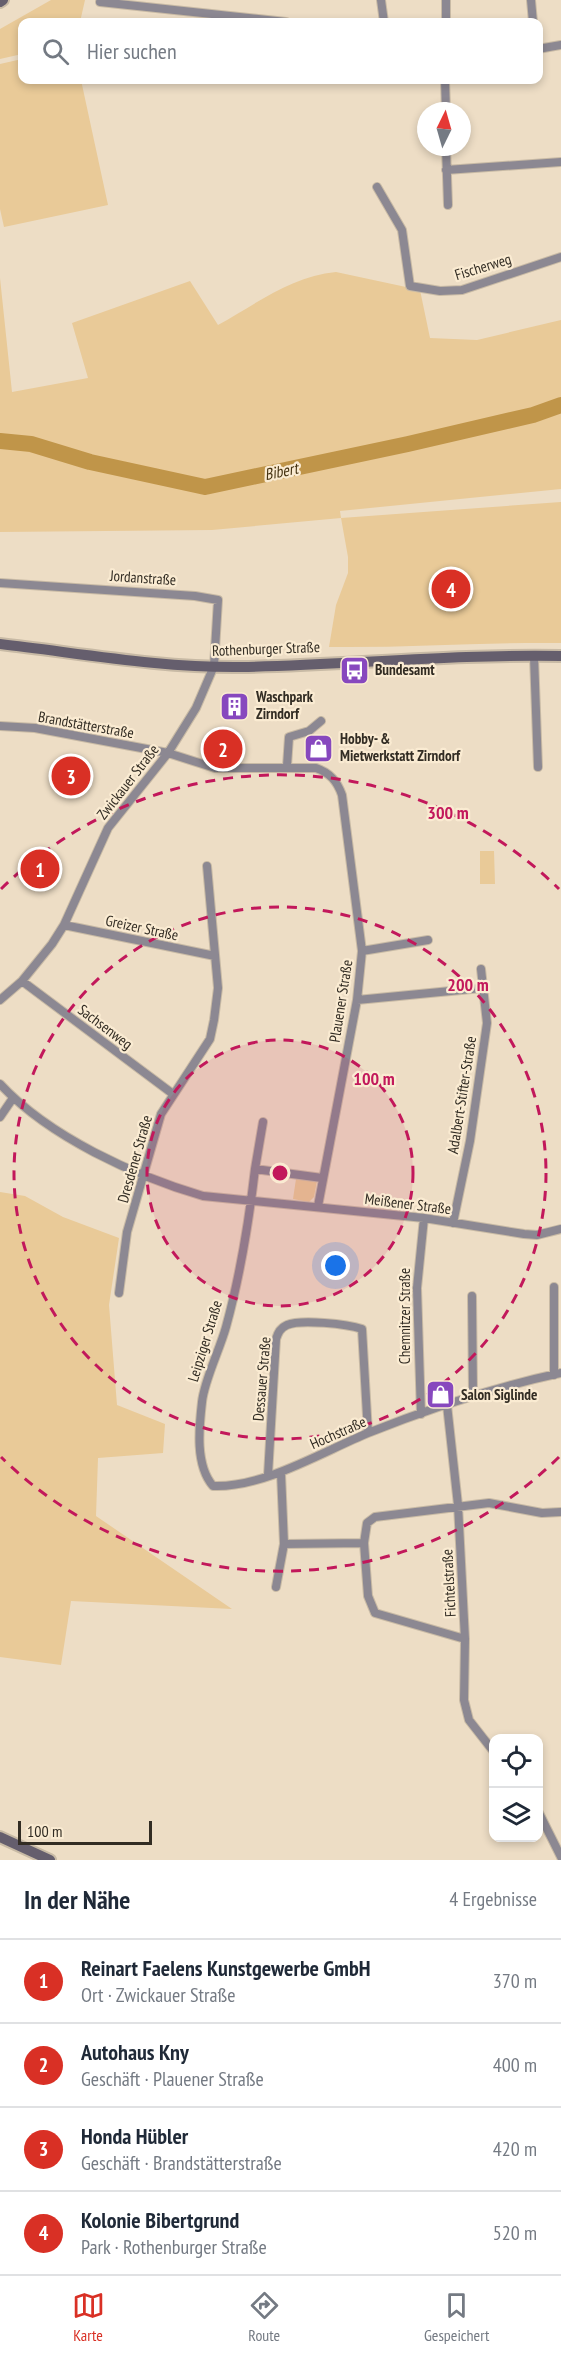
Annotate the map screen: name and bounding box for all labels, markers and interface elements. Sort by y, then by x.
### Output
search box [18,18,543,84]
icon: search [39,35,72,68]
text: Hier suchen [87,37,177,65]
north arrow [417,102,471,156]
street label: Fischerweg [452,249,513,284]
water label: Bibert [262,457,301,484]
street label: Jordanstraße [108,566,177,589]
pin: 4 [432,566,470,612]
street label: Rothenburger Straße [212,637,320,660]
bus stop icon: Bundesamt [338,654,370,686]
place label: Bundesamt [375,660,435,679]
place label: Waschpark Zirndorf [255,687,314,723]
building icon: Waschpark Zirndorf [219,690,251,722]
street label: Brandstätterstraße [37,707,135,742]
pin: 2 [204,726,242,771]
place label: Hobby- & Mietwerkstatt Zirndorf [340,729,461,765]
shop icon: Hobby- & Mietwerkstatt Zirndorf [303,732,335,764]
street label: Zwickauer Straße [93,740,163,823]
pin: 3 [52,754,90,798]
text: 300 m [427,801,469,824]
pin: 1 [20,846,60,892]
street label: Greizer Straße [104,911,180,944]
street label: Plauener Straße [325,958,356,1044]
text: 200 m [447,973,489,996]
street label: Sachsenweg [74,1000,136,1053]
street label: Adalbert-Stifter-Straße [443,1035,480,1155]
text: 100 m [353,1067,395,1090]
street label: Dresdener Straße [113,1113,156,1205]
centre of rings [270,1163,290,1183]
street label: Meißener Straße [364,1189,452,1218]
your location [321,1251,350,1280]
street label: Chemnitzer Straße [395,1268,414,1364]
street label: Leipziger Straße [183,1298,226,1384]
street label: Dessauer Straße [248,1336,275,1422]
shop icon: Salon Siglinde [424,1379,456,1411]
place label: Salon Siglinde [461,1385,537,1404]
street label: Hochstraße [307,1412,369,1453]
street label: Fichtelstraße [437,1549,460,1617]
map controls [489,1734,543,1842]
button: locate [489,1734,543,1788]
button: layers [489,1788,543,1842]
scale bar [18,1818,152,1846]
text: 100 m [27,1821,62,1841]
text: In der Nähe [24,1883,130,1916]
text: 4 Ergebnisse [449,1886,537,1912]
text: Reinart Faelens Kunstgewerbe GmbH [81,1954,370,1982]
text: 1 [39,1968,48,1994]
text: 370 m [493,1968,537,1994]
text: Ort · Zwickauer Straße [81,1982,235,2008]
text: Autohaus Kny [81,2038,189,2066]
text: 2 [39,2052,48,2078]
text: 400 m [493,2052,537,2078]
text: Geschäft · Plauener Straße [81,2066,264,2092]
text: Honda Hübler [81,2122,188,2150]
text: 3 [39,2136,48,2162]
text: 420 m [493,2136,537,2162]
text: Geschäft · Brandstätterstraße [81,2150,282,2176]
text: Kolonie Bibertgrund [81,2206,239,2234]
text: 4 [39,2220,48,2246]
text: 520 m [493,2220,537,2246]
text: Park · Rothenburger Straße [81,2234,267,2260]
tab: Karte [72,2289,105,2345]
tab: Route [248,2289,281,2345]
tab: Gespeichert [424,2289,489,2345]

